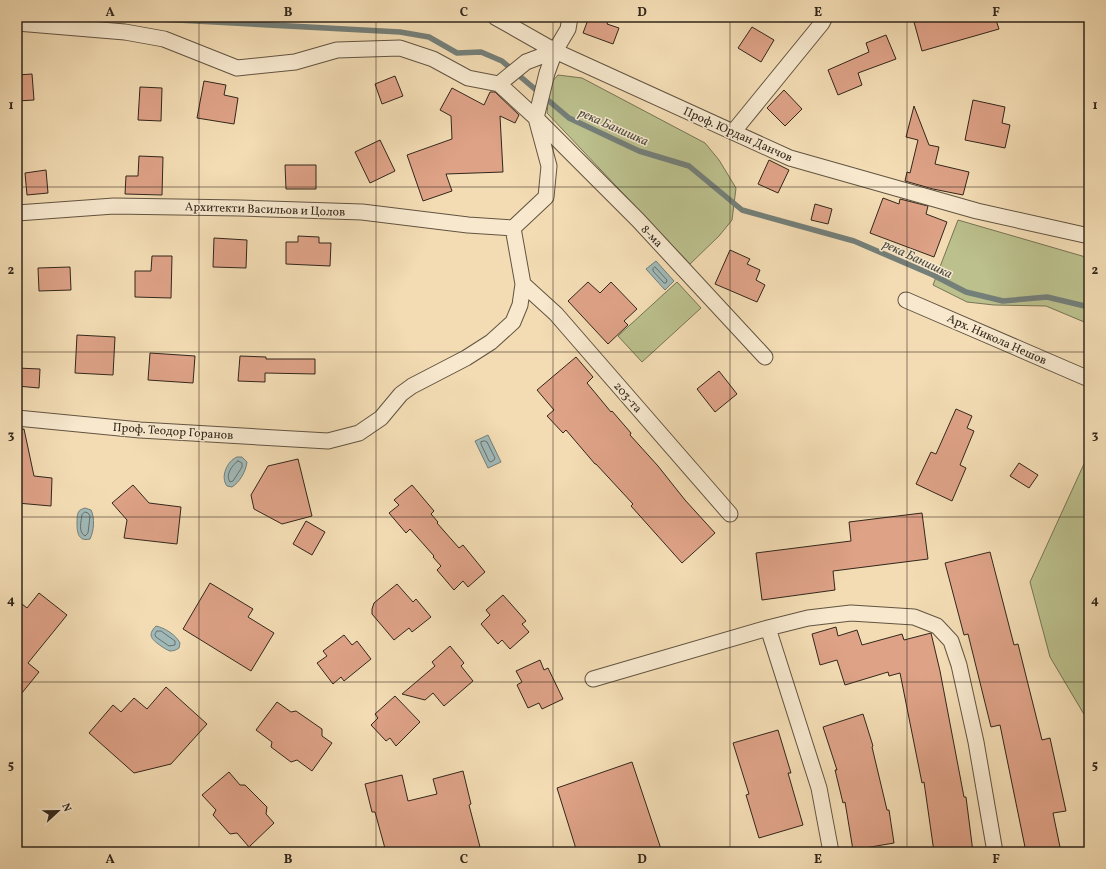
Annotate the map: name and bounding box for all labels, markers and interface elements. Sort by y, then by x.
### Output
text: A [105,4,115,22]
text: B [284,4,293,22]
text: C [460,4,468,22]
text: D [637,4,647,22]
text: E [814,4,822,22]
text: F [992,4,1000,22]
text: 1 [8,97,14,115]
text: 1 [1092,97,1098,115]
water label: река Банишка [575,104,651,151]
street label: Проф. Юрдан Данчов [680,104,795,166]
street label: Архитекти Васильов и Цолов [185,199,345,221]
street label: 8-ма [637,222,666,251]
water label: река Банишка [880,236,955,284]
text: 2 [8,262,15,280]
text: 2 [1092,262,1099,280]
street label: Арх. Никола Нешов [944,311,1049,369]
street label: 203-та [609,379,645,417]
street label: Проф. Теодор Горанов [112,420,234,444]
text: 3 [8,427,15,445]
text: 3 [1092,427,1099,445]
text: 4 [7,592,15,610]
text: 4 [1091,592,1099,610]
text: 5 [8,757,14,775]
text: 5 [1092,757,1098,775]
north arrow [38,791,78,831]
text: N [57,801,74,814]
text: A [105,851,115,869]
text: B [284,851,293,869]
text: C [460,851,468,869]
text: D [637,851,647,869]
text: E [814,851,822,869]
text: F [992,851,1000,869]

